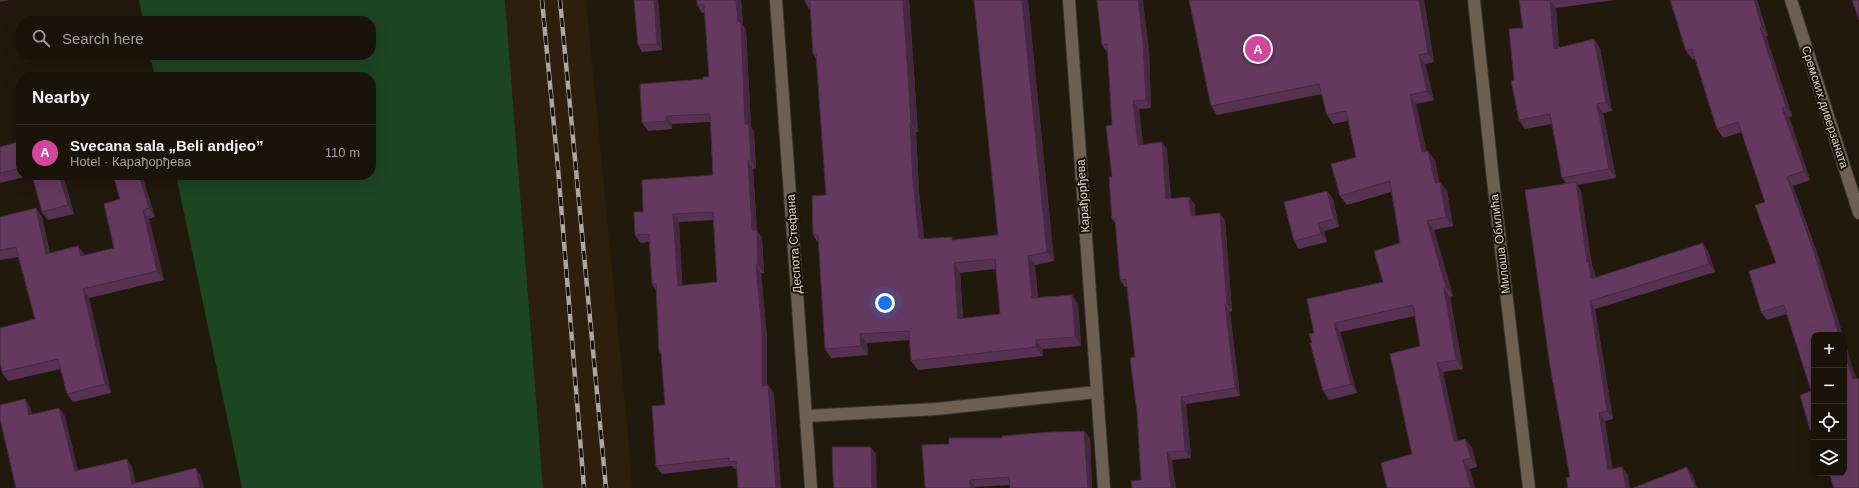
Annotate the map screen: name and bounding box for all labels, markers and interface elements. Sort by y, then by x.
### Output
search box [16,16,376,60]
icon: search [30,27,52,49]
text: Search here [62,30,144,47]
pin: A [1245,34,1271,64]
street label: Сремских диверзаната [1799,44,1852,170]
text: Nearby [32,88,90,107]
text: Svecana sala „Beli andjeo” [70,137,263,154]
text: A [40,145,50,160]
text: 110 m [325,145,360,160]
text: Hotel · Карађорђева [70,154,191,169]
street label: Карађорђева [1073,159,1093,233]
street label: Милоша Обилића [1487,193,1513,295]
street label: Деспота Стефана [784,194,804,294]
your location [875,293,895,313]
map controls [1811,332,1847,476]
button: + [1811,332,1847,368]
button: − [1811,368,1847,404]
button: locate [1811,404,1847,440]
button: layers [1811,440,1847,476]

